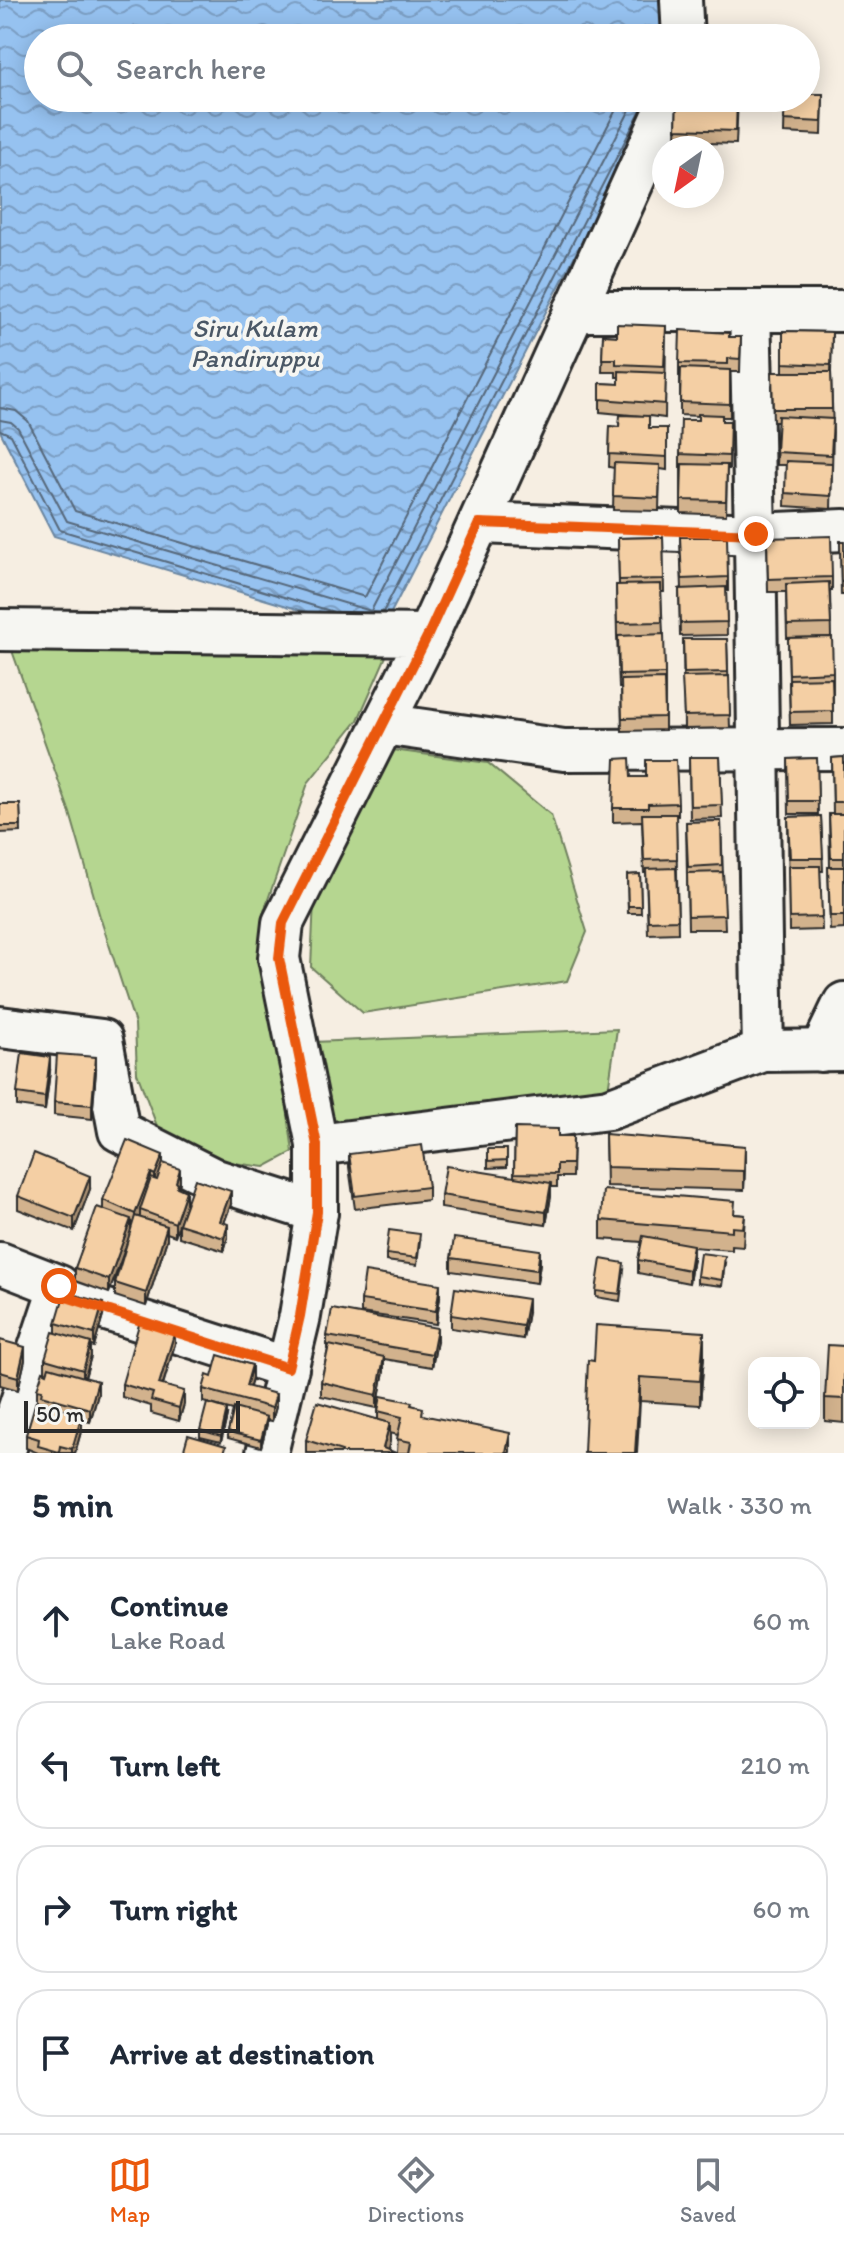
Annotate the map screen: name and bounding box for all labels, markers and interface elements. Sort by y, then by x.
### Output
search box [24,24,820,112]
icon: search [52,46,96,90]
text: Search here [116,50,266,87]
north arrow [652,136,724,208]
water label: Siru Kulam Pandiruppu [191,312,320,374]
route end [738,516,774,552]
route start [41,1268,77,1304]
map controls [748,1357,820,1429]
button: locate [748,1357,820,1429]
scale bar [24,1397,240,1433]
text: 50 m [36,1401,85,1428]
text: 5 min [32,1485,113,1526]
text: Walk · 330 m [667,1489,812,1521]
text: Continue [110,1587,229,1624]
icon: ahead [34,1599,78,1643]
text: 60 m [753,1605,810,1637]
text: Lake Road [110,1624,225,1656]
icon: left [34,1743,78,1787]
text: Turn left [110,1747,221,1784]
text: 210 m [741,1749,810,1781]
icon: right [34,1887,78,1931]
text: Turn right [110,1891,238,1928]
text: 60 m [753,1893,810,1925]
icon: arrive [34,2031,78,2075]
text: Arrive at destination [110,2035,374,2072]
tab: Map [108,2153,152,2228]
tab: Directions [368,2153,464,2228]
tab: Saved [680,2153,736,2228]

